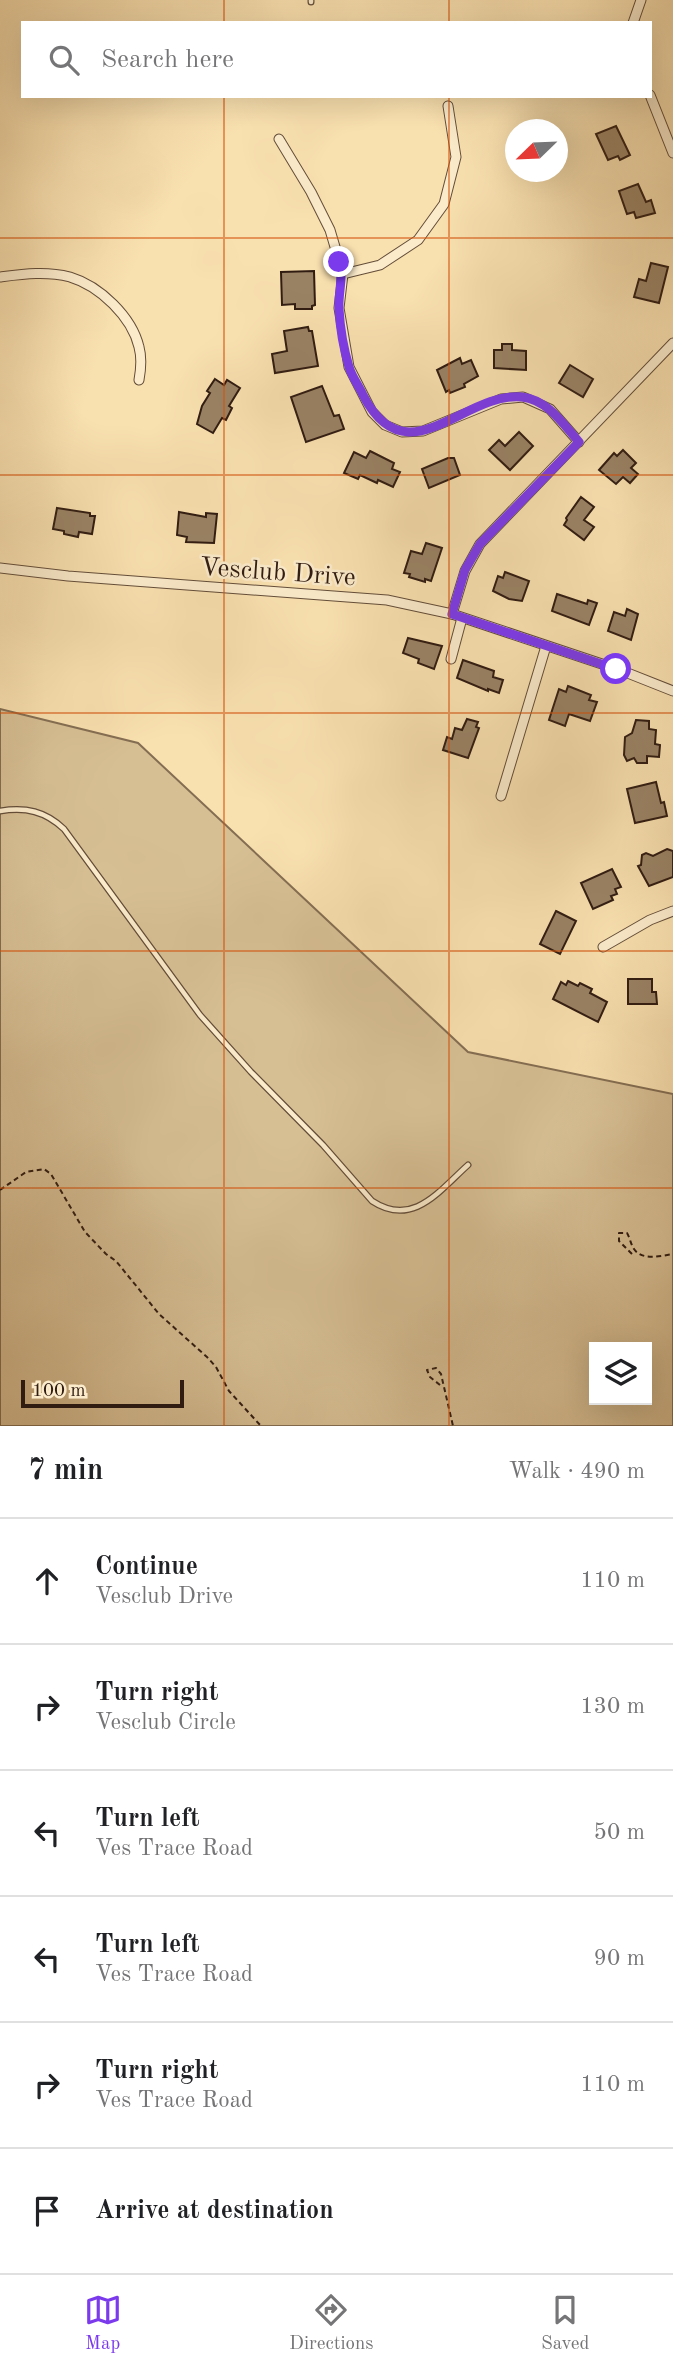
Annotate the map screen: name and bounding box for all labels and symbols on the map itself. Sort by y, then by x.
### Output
north arrow [505,119,568,182]
route end [323,246,354,277]
street label: Vesclub Drive [199,555,357,591]
route start [600,653,631,684]
scale bar [21,1377,184,1409]

